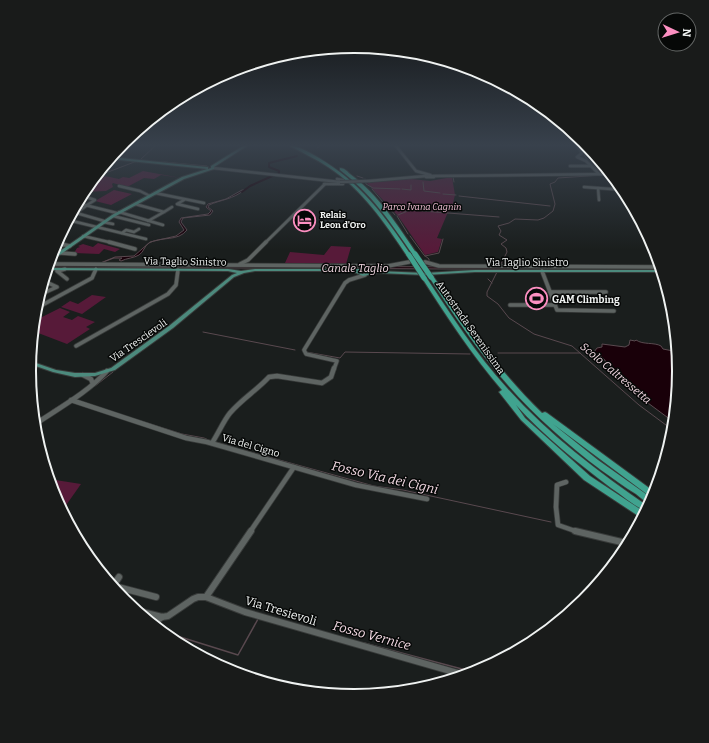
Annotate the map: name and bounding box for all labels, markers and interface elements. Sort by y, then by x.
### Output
north arrow [657,12,697,52]
text: N [680,28,693,38]
park label: Parco Ivana Cagnin [383,202,461,212]
hotel icon: Relais Leon d'Oro [292,207,318,233]
place label: Relais Leon d'Oro [320,210,366,230]
street label: Via Taglio Sinistro [143,255,227,269]
street label: Via Taglio Sinistro [486,257,569,269]
water label: Canale Taglio [321,262,389,275]
street label: Autostrada Serenissima [433,279,507,377]
sports icon: GAM Climbing [524,286,550,312]
place label: GAM Climbing [552,294,620,306]
street label: Via Trescievoli [108,317,169,365]
water label: Scolo Caltressetta [578,340,654,407]
street label: Via del Cigno [220,432,281,460]
water label: Fosso Via dei Cigni [330,458,440,497]
street label: Via Tresievoli [243,593,319,629]
water label: Fosso Vernice [331,618,413,653]

